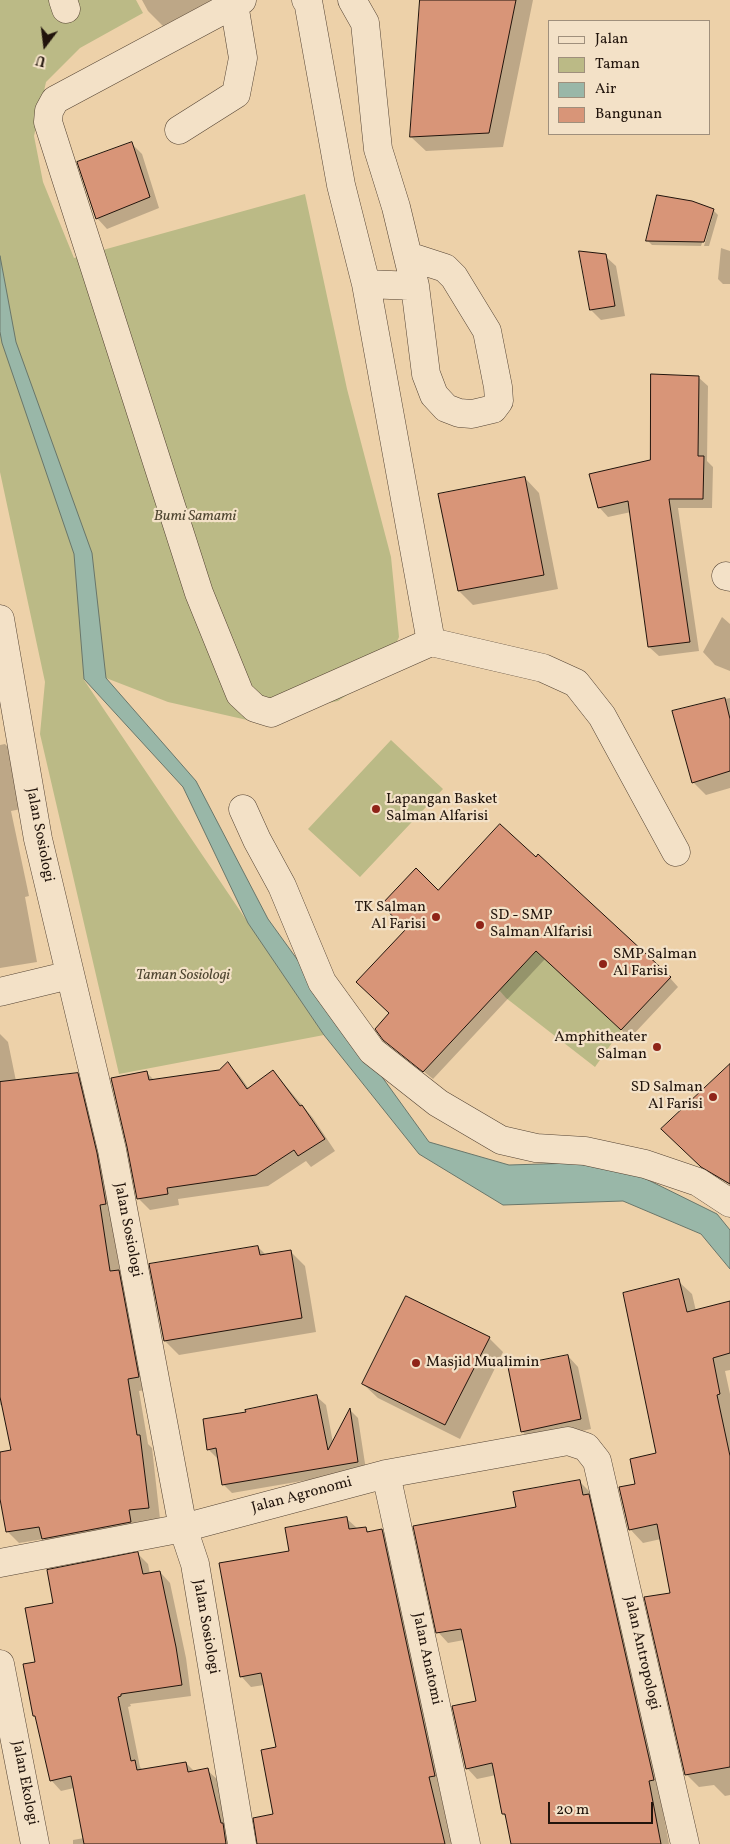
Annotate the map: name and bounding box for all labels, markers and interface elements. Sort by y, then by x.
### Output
north arrow [20,20,70,70]
legend [548,20,710,135]
text: Jalan [595,29,628,50]
text: U [34,50,48,70]
text: Taman [595,54,640,75]
text: Air [595,79,616,100]
text: Bangunan [595,104,662,125]
park label: Bumi Samami [154,508,236,526]
street label: Jalan Sosiologi [21,786,57,884]
place label: Lapangan Basket Salman Alfarisi [386,791,498,826]
marker: Lapangan Basket Salman Alfarisi [370,803,382,815]
place label: TK Salman Al Farisi [355,899,426,934]
place label: SD - SMP Salman Alfarisi [490,907,592,942]
marker: TK Salman Al Farisi [430,911,442,923]
marker: SD - SMP Salman Alfarisi [474,919,486,931]
place label: SMP Salman Al Farisi [613,946,697,981]
marker: SMP Salman Al Farisi [597,958,609,970]
park label: Taman Sosiologi [136,967,230,985]
place label: Amphitheater Salman [554,1029,647,1064]
marker: Amphitheater Salman [651,1041,663,1053]
place label: SD Salman Al Farisi [631,1079,703,1114]
marker: SD Salman Al Farisi [707,1091,719,1103]
street label: Jalan Sosiologi [109,1181,145,1279]
place label: Masjid Mualimin [426,1354,539,1372]
marker: Masjid Mualimin [410,1357,422,1369]
street label: Jalan Agronomi [250,1474,354,1518]
street label: Jalan Sosiologi [188,1578,222,1676]
street label: Jalan Antropologi [619,1594,663,1712]
street label: Jalan Anatomi [407,1611,445,1707]
street label: Jalan Ekologi [7,1739,41,1827]
scale bar [550,1792,655,1824]
text: 20 m [556,1800,589,1821]

